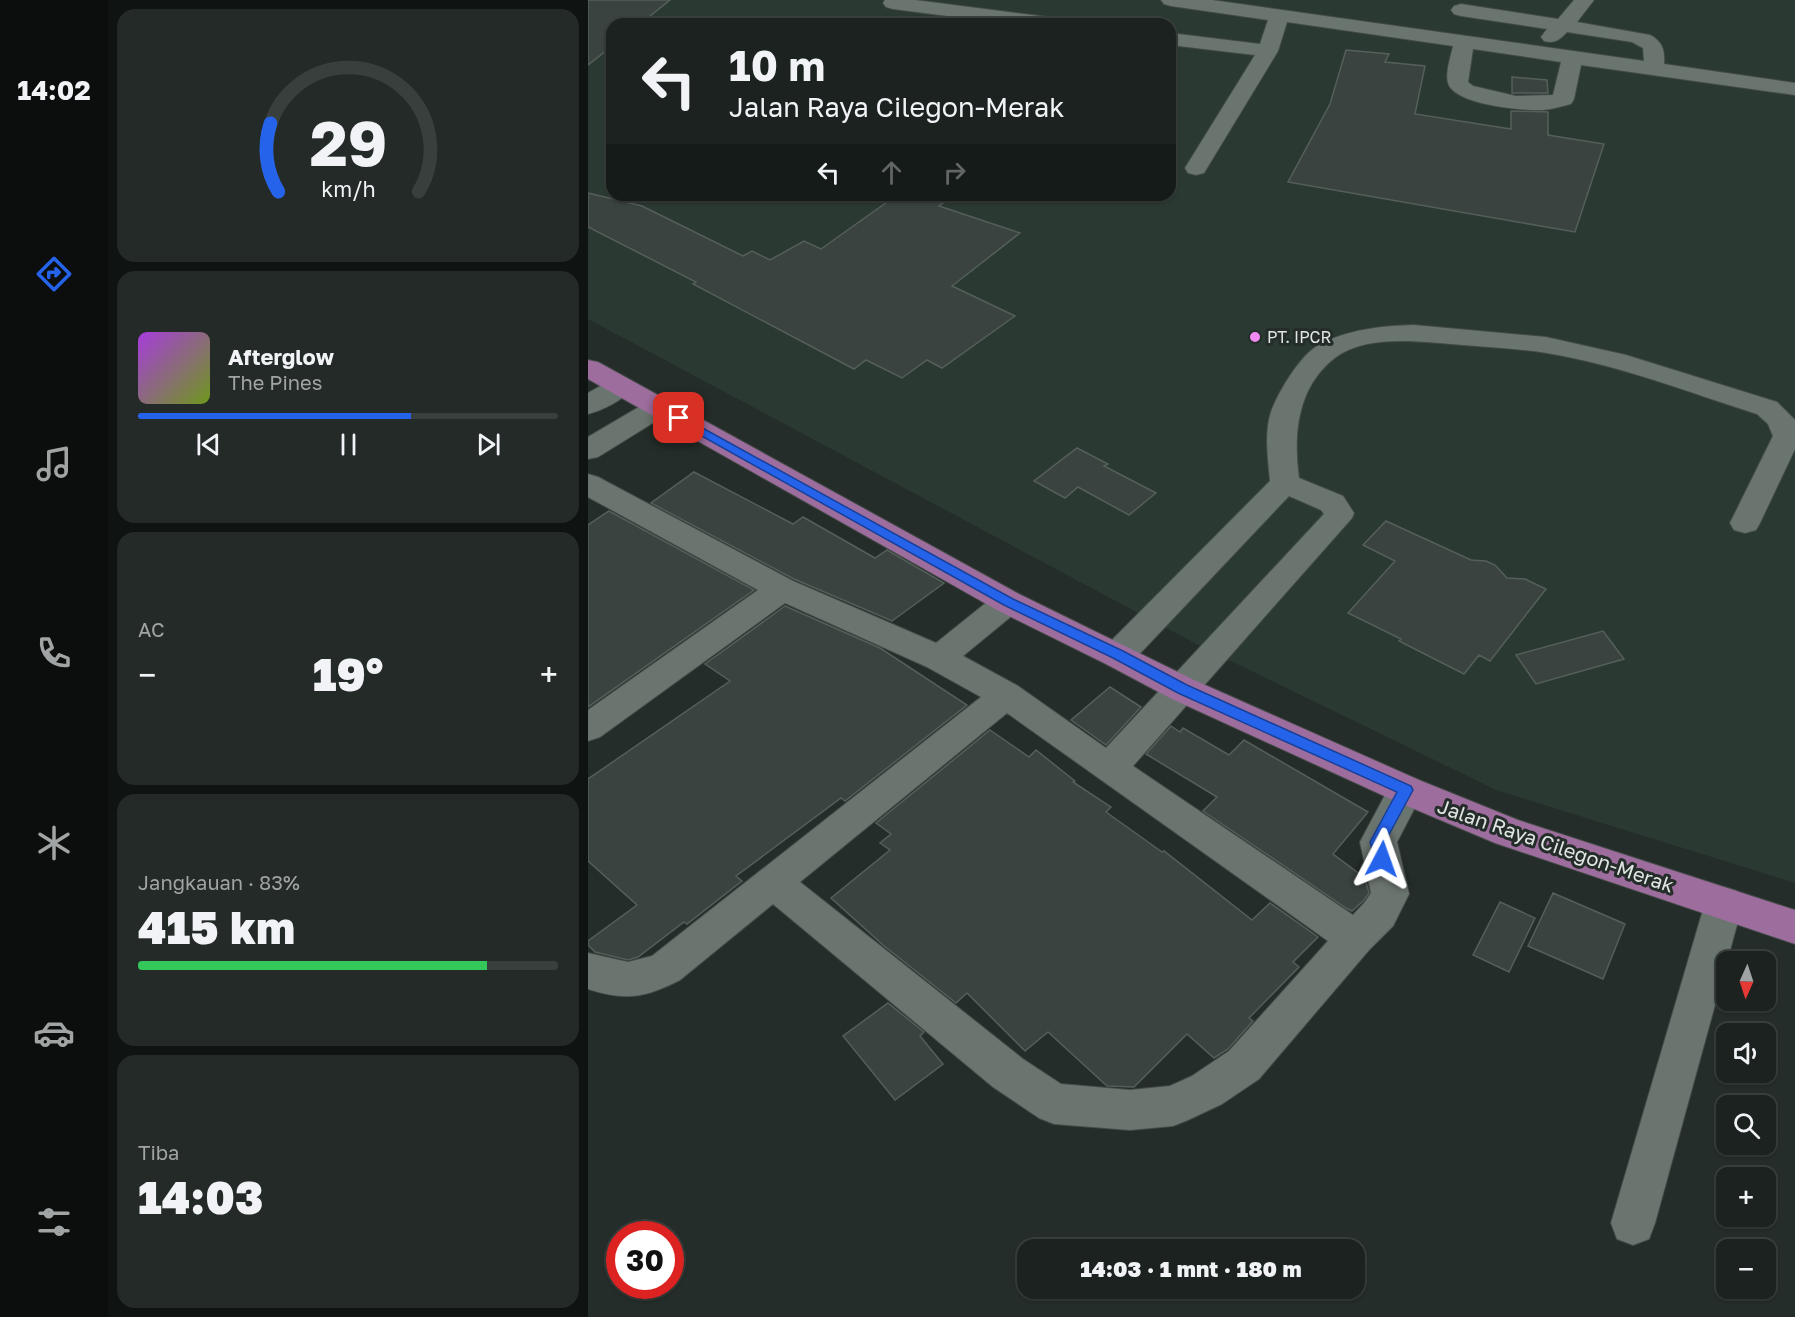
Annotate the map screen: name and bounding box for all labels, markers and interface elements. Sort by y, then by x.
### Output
text: 10 m [729,40,825,90]
icon: left [630,42,708,120]
text: 14:02 [17,74,91,106]
text: Jalan Raya Cilegon-Merak [729,91,1065,123]
text: 29 [309,105,387,180]
icon: left [812,156,845,189]
icon: ahead [875,156,908,189]
icon: right [938,156,971,189]
text: km/h [321,177,375,203]
icon: directions [33,253,75,295]
place label: PT. IPCR [1267,327,1332,347]
marker: PT. IPCR [1248,330,1262,344]
text: Afterglow [228,343,334,370]
text: The Pines [228,370,322,394]
pin [653,392,704,443]
icon: arrive [662,401,695,434]
icon: previous [192,428,225,461]
icon: pause [332,428,365,461]
icon: next [472,428,505,461]
icon: music [33,443,75,485]
text: AC [138,617,165,641]
icon: phone [33,632,75,674]
text: 19° [313,647,383,701]
text: − [138,655,156,694]
text: + [540,655,558,694]
street label: Jalan Raya Cilegon-Merak [1435,793,1677,897]
icon: climate [33,822,75,864]
position arrow [1350,827,1414,891]
text: Jangkauan · 83% [138,870,300,894]
text: 415 km [138,900,295,954]
north arrow [1716,951,1776,1011]
map controls [1716,951,1776,1299]
icon: car [33,1012,75,1054]
button: sound [1716,1023,1776,1083]
button: search [1716,1095,1776,1155]
text: Tiba [138,1140,179,1164]
button: + [1716,1167,1776,1227]
text: 14:03 [138,1170,263,1224]
icon: filters [33,1201,75,1243]
speed limit sign: 30 [606,1221,684,1299]
button: − [1716,1239,1776,1299]
text: 14:03 · 1 mnt · 180 m [1080,1255,1302,1282]

